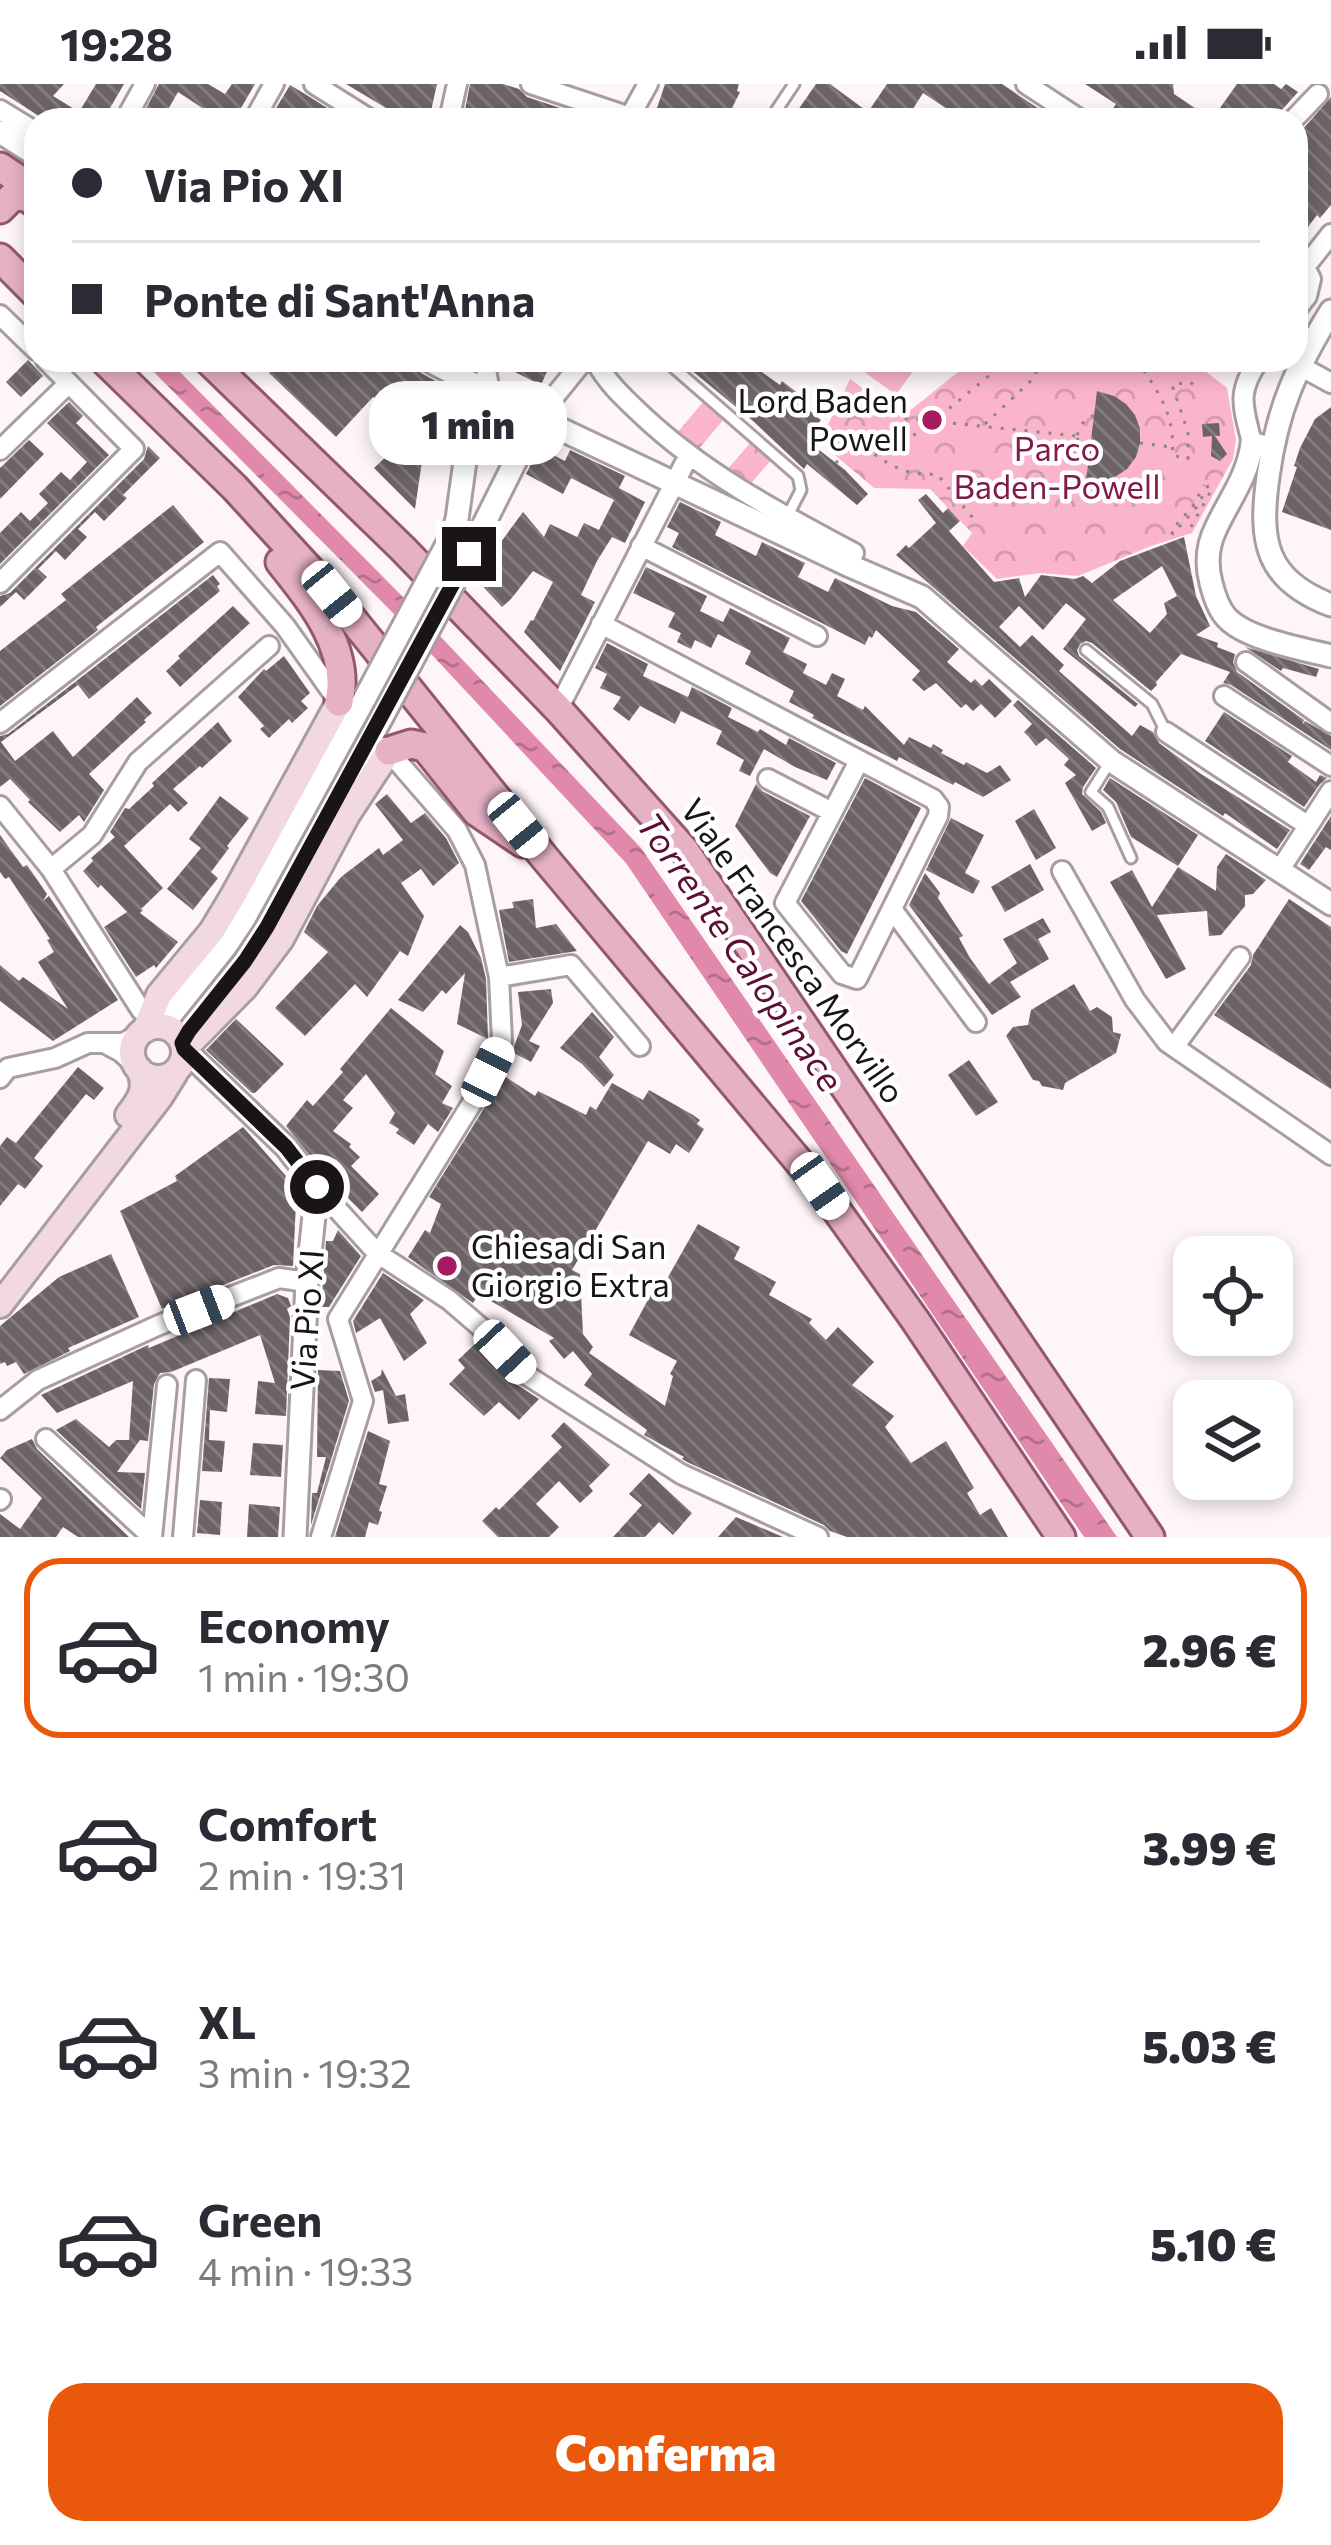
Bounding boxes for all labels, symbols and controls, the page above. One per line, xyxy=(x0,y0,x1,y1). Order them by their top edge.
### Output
text: 19:28 xyxy=(60,15,173,70)
text: Via Pio XI xyxy=(144,156,344,211)
text: Ponte di Sant'Anna xyxy=(144,271,535,326)
place label: Lord Baden Powell xyxy=(737,379,908,458)
callout: 1 min xyxy=(370,380,568,464)
text: 1 min xyxy=(421,399,515,447)
marker: Lord Baden Powell xyxy=(919,407,945,433)
park label: Parco Baden-Powell xyxy=(953,427,1161,506)
route end xyxy=(442,527,496,581)
car xyxy=(295,555,369,633)
car xyxy=(481,786,555,864)
street label: Viale Francesca Morvillo xyxy=(673,790,915,1111)
water label: Torrente Calopinace xyxy=(629,803,855,1099)
car xyxy=(456,1032,520,1112)
car xyxy=(785,1146,855,1226)
route start xyxy=(290,1160,344,1214)
place label: Chiesa di San Giorgio Extra xyxy=(471,1225,670,1304)
map controls xyxy=(1173,1236,1293,1500)
button: locate xyxy=(1173,1236,1293,1356)
street label: Via Pio XI xyxy=(280,1248,331,1392)
marker: Chiesa di San Giorgio Extra xyxy=(434,1253,460,1279)
car xyxy=(159,1280,239,1340)
car xyxy=(467,1313,543,1391)
button: layers xyxy=(1173,1380,1293,1500)
icon: car xyxy=(54,1594,162,1702)
text: Economy xyxy=(198,1597,390,1652)
text: 2.96 € xyxy=(1143,1621,1277,1676)
text: 1 min · 19:30 xyxy=(198,1652,410,1700)
icon: car xyxy=(54,1792,162,1900)
text: Comfort xyxy=(198,1795,377,1850)
text: 3.99 € xyxy=(1143,1819,1277,1874)
text: 2 min · 19:31 xyxy=(198,1850,406,1898)
icon: car xyxy=(54,1990,162,2098)
text: XL xyxy=(198,1993,256,2048)
text: 5.03 € xyxy=(1142,2017,1277,2072)
text: 3 min · 19:32 xyxy=(198,2048,412,2096)
icon: car xyxy=(54,2188,162,2296)
text: Green xyxy=(198,2191,322,2246)
text: 5.10 € xyxy=(1150,2215,1277,2270)
text: 4 min · 19:33 xyxy=(198,2246,413,2294)
button: Conferma xyxy=(48,2383,1283,2521)

